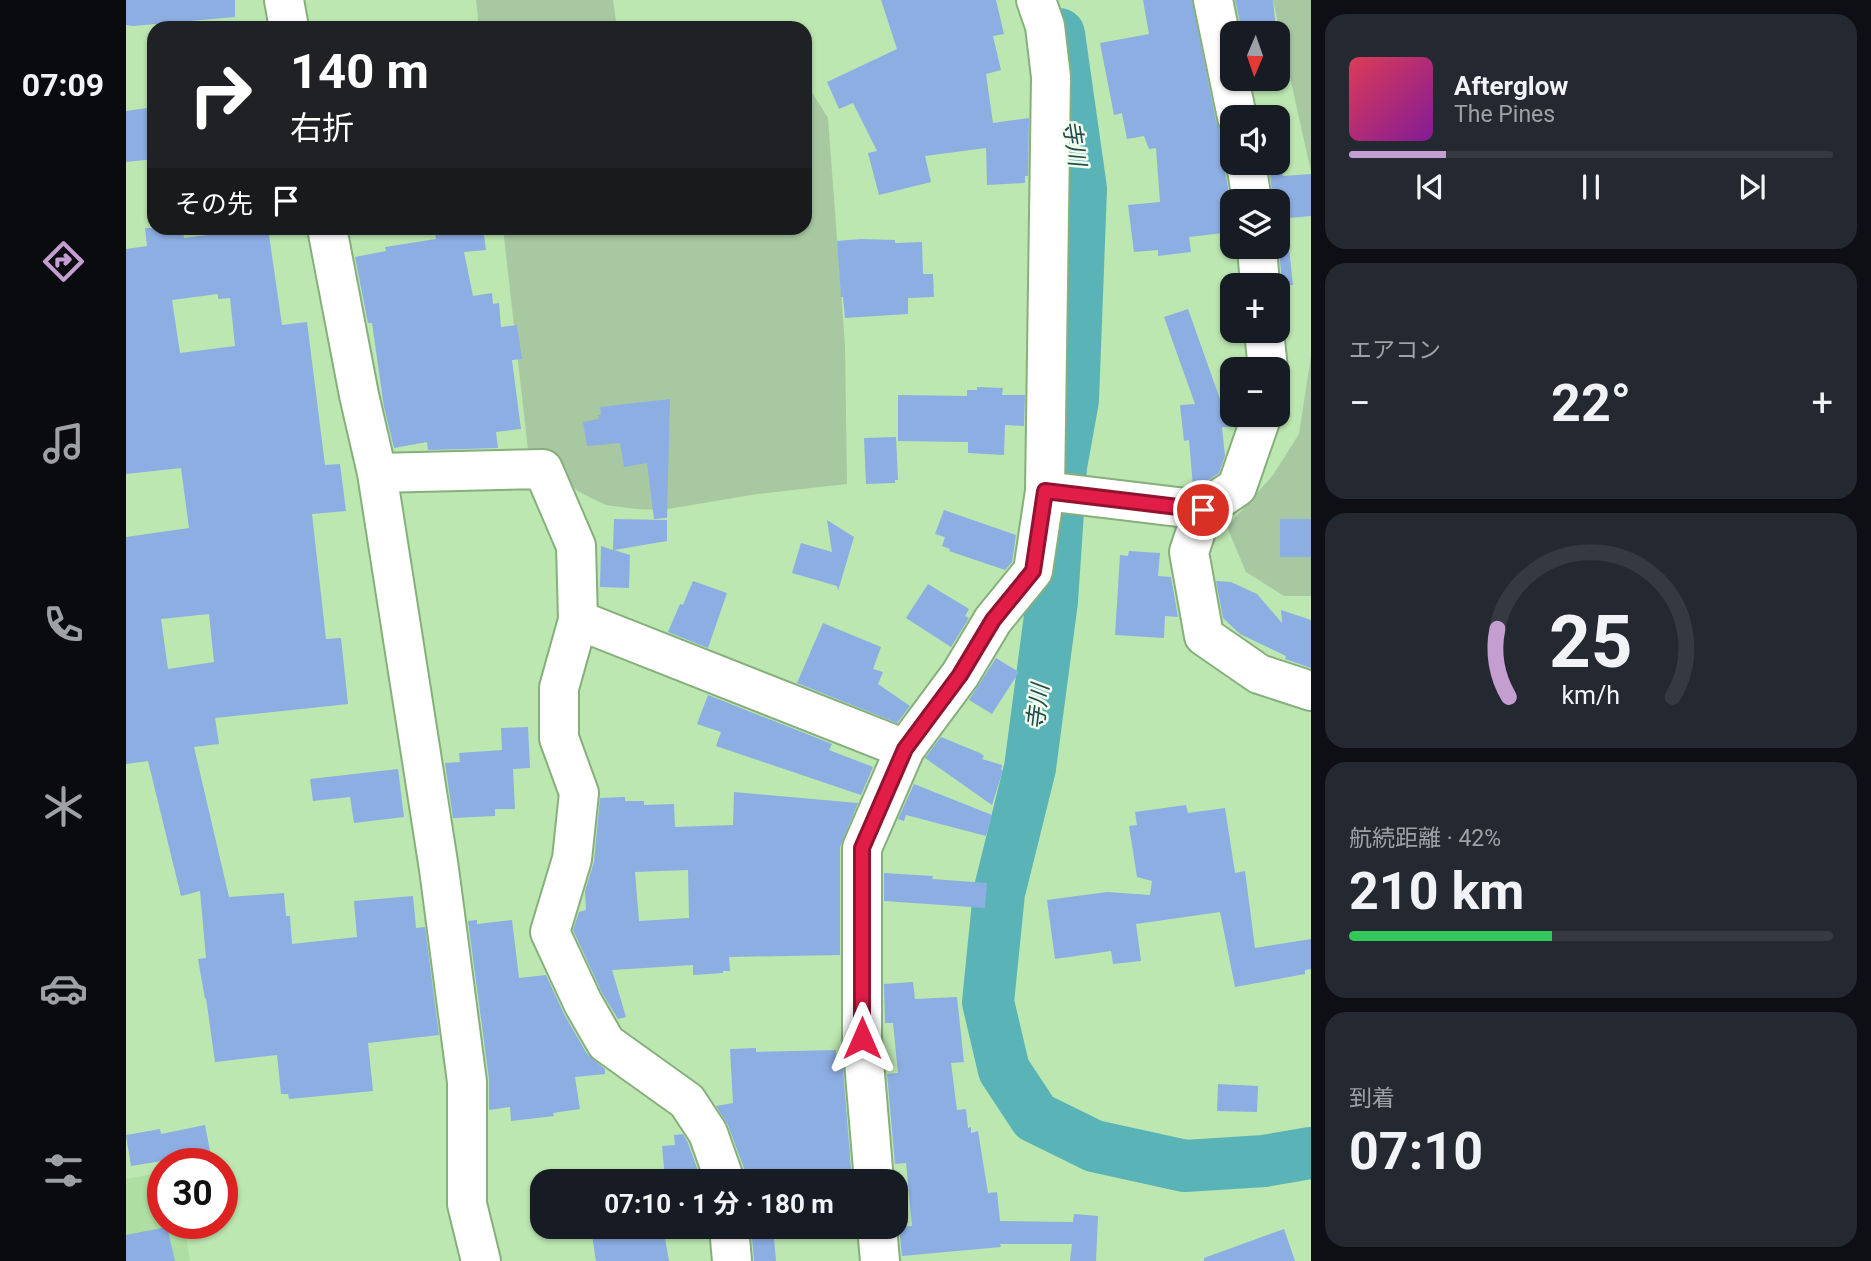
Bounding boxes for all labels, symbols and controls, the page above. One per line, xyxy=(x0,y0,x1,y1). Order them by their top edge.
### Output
north arrow xyxy=(1220,21,1290,91)
map controls xyxy=(1220,21,1290,427)
text: 140 m xyxy=(290,43,429,100)
icon: right xyxy=(175,49,266,140)
text: 07:09 xyxy=(22,66,104,104)
text: Afterglow xyxy=(1454,71,1568,101)
text: The Pines xyxy=(1454,101,1555,128)
button: sound xyxy=(1220,105,1290,175)
text: 右折 xyxy=(290,109,354,147)
water label: 寺川 xyxy=(1057,118,1091,171)
icon: previous xyxy=(1411,168,1449,206)
icon: pause xyxy=(1572,168,1610,206)
icon: next xyxy=(1733,168,1771,206)
icon: arrive xyxy=(267,182,305,220)
text: その先 xyxy=(175,189,253,219)
button: layers xyxy=(1220,189,1290,259)
icon: directions xyxy=(39,237,88,286)
button: + xyxy=(1220,273,1290,343)
text: エアコン xyxy=(1349,337,1441,364)
button: − xyxy=(1220,357,1290,427)
text: 22° xyxy=(1551,373,1631,434)
text: − xyxy=(1349,381,1371,425)
text: + xyxy=(1811,381,1833,425)
icon: music xyxy=(39,419,88,468)
pin xyxy=(1173,480,1233,540)
icon: arrive xyxy=(1184,491,1222,529)
text: 25 xyxy=(1549,599,1633,685)
icon: phone xyxy=(39,600,88,649)
water label: 寺川 xyxy=(1022,680,1055,731)
text: km/h xyxy=(1562,680,1620,709)
icon: climate xyxy=(39,782,88,831)
text: 航続距離 · 42% xyxy=(1349,825,1501,852)
text: 210 km xyxy=(1349,861,1524,922)
icon: car xyxy=(39,964,88,1013)
position arrow xyxy=(825,1001,899,1075)
text: 到着 xyxy=(1349,1085,1395,1112)
text: 07:10 xyxy=(1349,1121,1483,1182)
icon: filters xyxy=(39,1146,88,1195)
speed limit sign: 30 xyxy=(147,1148,238,1239)
text: 07:10 · 1 分 · 180 m xyxy=(604,1189,834,1219)

